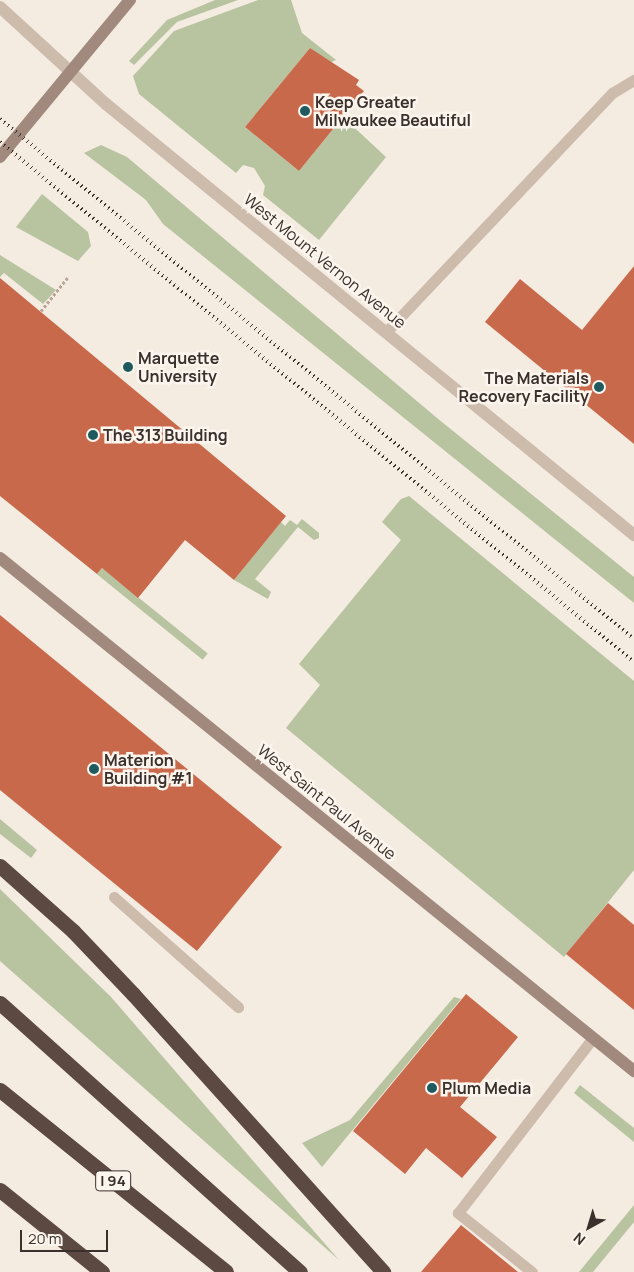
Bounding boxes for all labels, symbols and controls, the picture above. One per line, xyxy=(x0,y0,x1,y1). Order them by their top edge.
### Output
place label: Keep Greater Milwaukee Beautiful xyxy=(315,92,471,130)
marker: Keep Greater Milwaukee Beautiful xyxy=(299,105,311,117)
street label: West Mount Vernon Avenue xyxy=(240,190,410,332)
place label: Marquette University xyxy=(138,348,219,386)
marker: Marquette University xyxy=(122,361,134,373)
place label: The Materials Recovery Facility xyxy=(458,368,589,406)
marker: The Materials Recovery Facility xyxy=(593,381,605,393)
place label: The 313 Building xyxy=(103,425,228,445)
marker: The 313 Building xyxy=(87,429,99,441)
street label: West Saint Paul Avenue xyxy=(254,740,400,864)
place label: Materion Building #1 xyxy=(104,750,192,788)
marker: Materion Building #1 xyxy=(88,763,100,775)
place label: Plum Media xyxy=(442,1078,531,1098)
marker: Plum Media xyxy=(426,1082,438,1094)
road number: I 94 xyxy=(94,1168,132,1194)
north arrow xyxy=(564,1202,614,1252)
scale bar xyxy=(22,1220,110,1252)
text: 20 m xyxy=(28,1228,61,1249)
text: N xyxy=(569,1228,589,1250)

